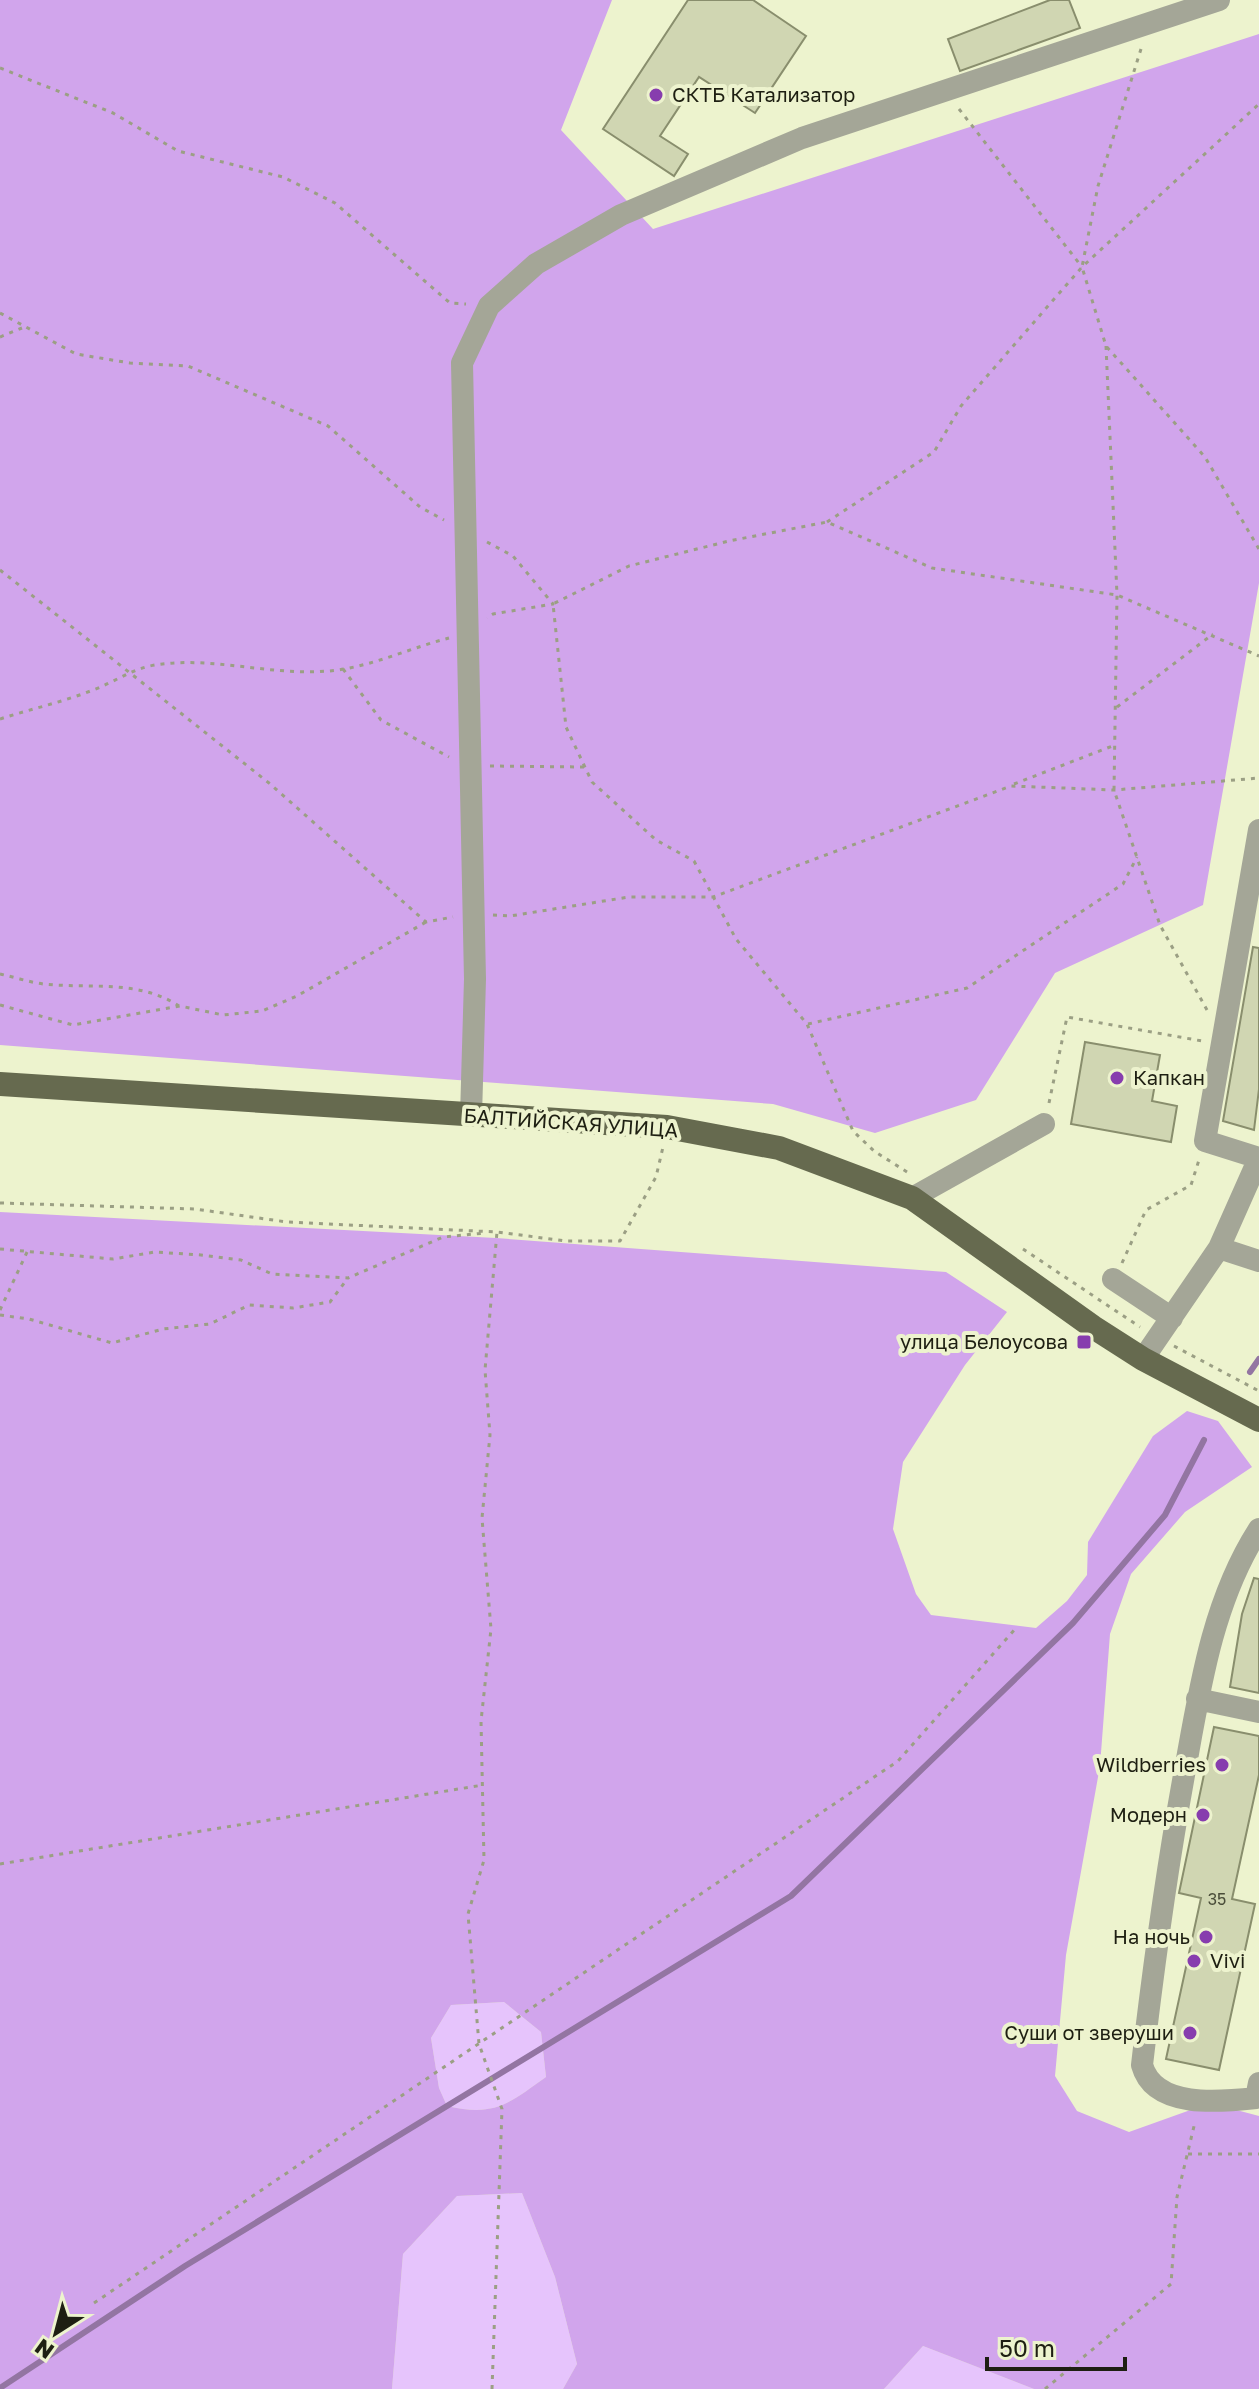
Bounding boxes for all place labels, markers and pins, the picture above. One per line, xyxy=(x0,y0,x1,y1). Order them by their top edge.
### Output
place label: СКТБ Катализатор xyxy=(672,82,855,106)
marker: СКТБ Катализатор xyxy=(647,86,665,104)
place label: Капкан xyxy=(1133,1065,1205,1089)
marker: Капкан xyxy=(1108,1069,1126,1087)
place label: улица Белоусова xyxy=(900,1329,1068,1353)
marker: улица Белоусова xyxy=(1075,1333,1093,1351)
place label: Wildberries xyxy=(1096,1752,1206,1776)
marker: Wildberries xyxy=(1213,1756,1231,1774)
place label: Модерн xyxy=(1110,1802,1187,1826)
marker: Модерн xyxy=(1194,1806,1212,1824)
place label: На ночь xyxy=(1113,1924,1190,1948)
marker: На ночь xyxy=(1197,1928,1215,1946)
place label: Vivi xyxy=(1210,1948,1245,1972)
marker: Vivi xyxy=(1185,1952,1203,1970)
place label: Суши от зверуши xyxy=(1004,2020,1174,2044)
marker: Суши от зверуши xyxy=(1181,2024,1199,2042)

